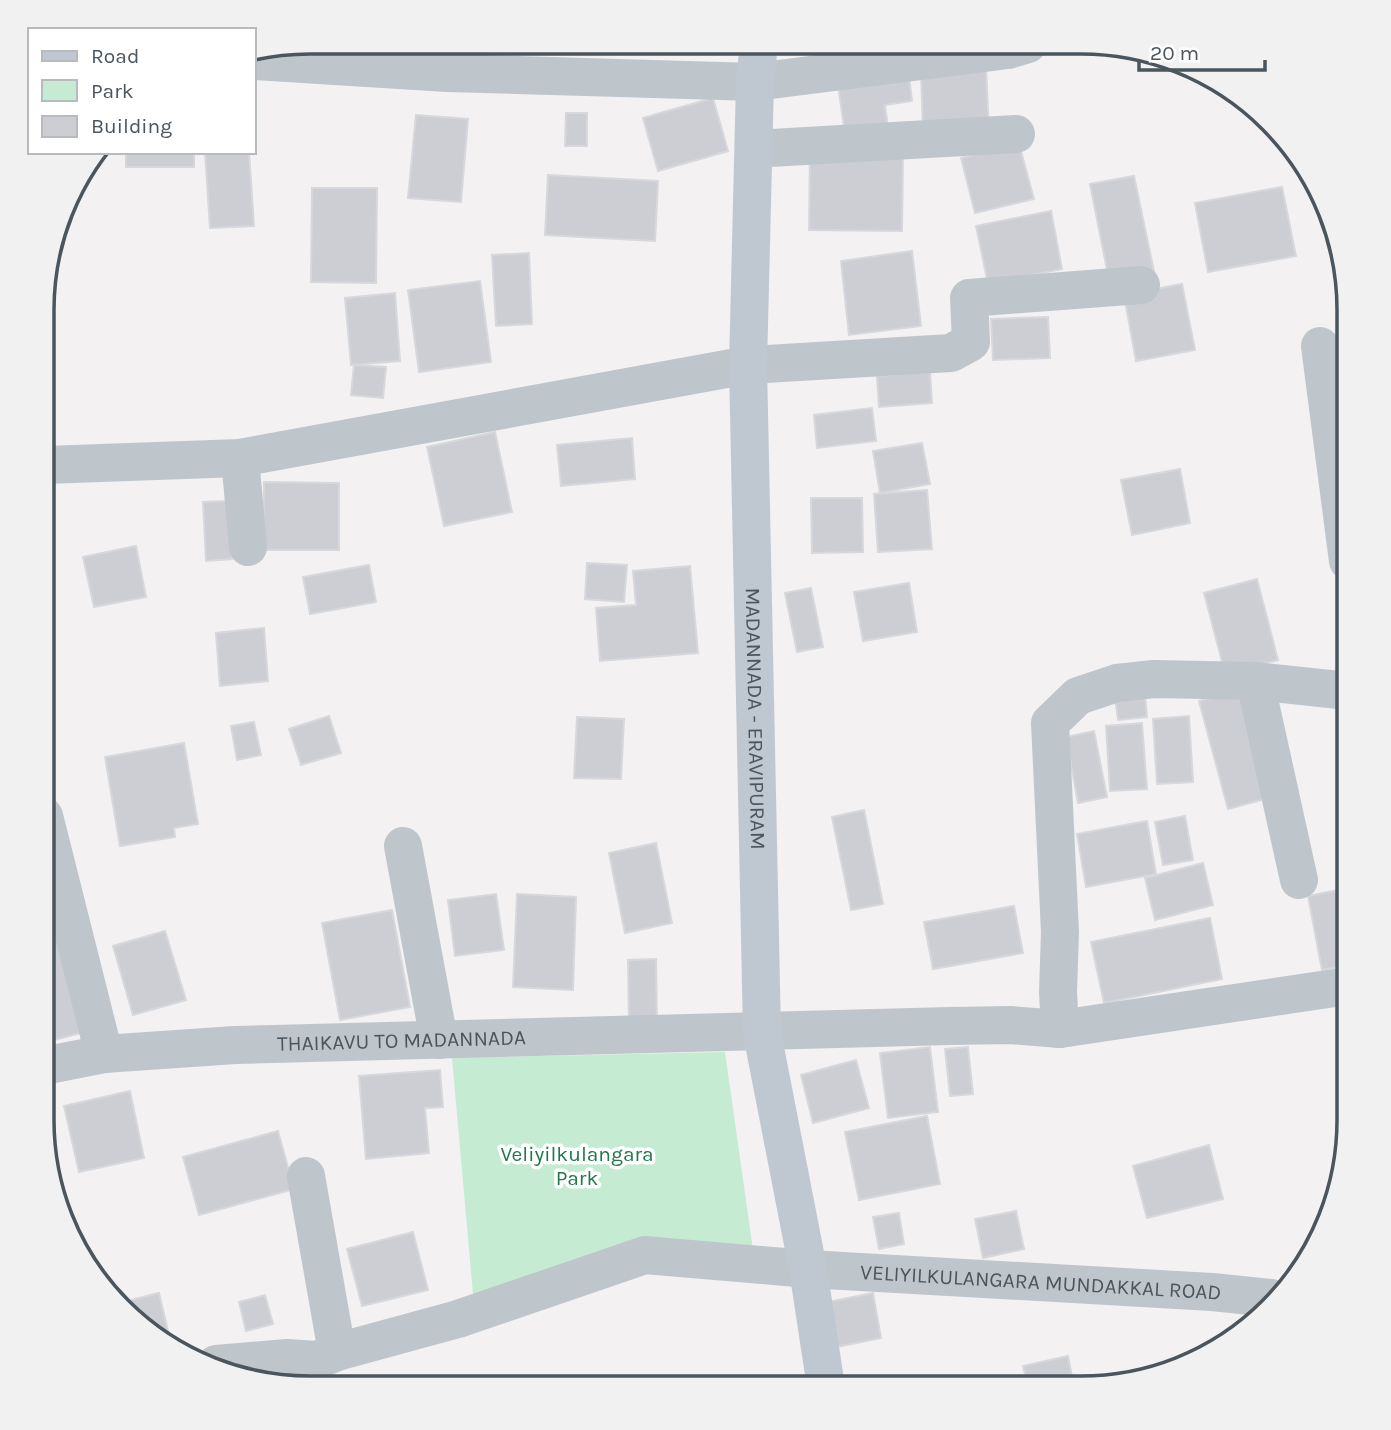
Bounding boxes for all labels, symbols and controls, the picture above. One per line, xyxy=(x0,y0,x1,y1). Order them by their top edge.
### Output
legend xyxy=(28,28,256,154)
scale bar xyxy=(1139,28,1265,72)
text: 20 m xyxy=(1150,41,1199,65)
text: Road xyxy=(91,44,139,68)
text: Park xyxy=(91,79,134,103)
text: Building xyxy=(91,114,172,138)
street label: MADANNADA - ERAVIPURAM xyxy=(741,587,770,850)
street label: THAIKAVU TO MADANNADA xyxy=(277,1025,526,1056)
park label: Veliyilkulangara Park xyxy=(500,1142,654,1190)
street label: VELIYILKULANGARA MUNDAKKAL ROAD xyxy=(860,1260,1222,1305)

